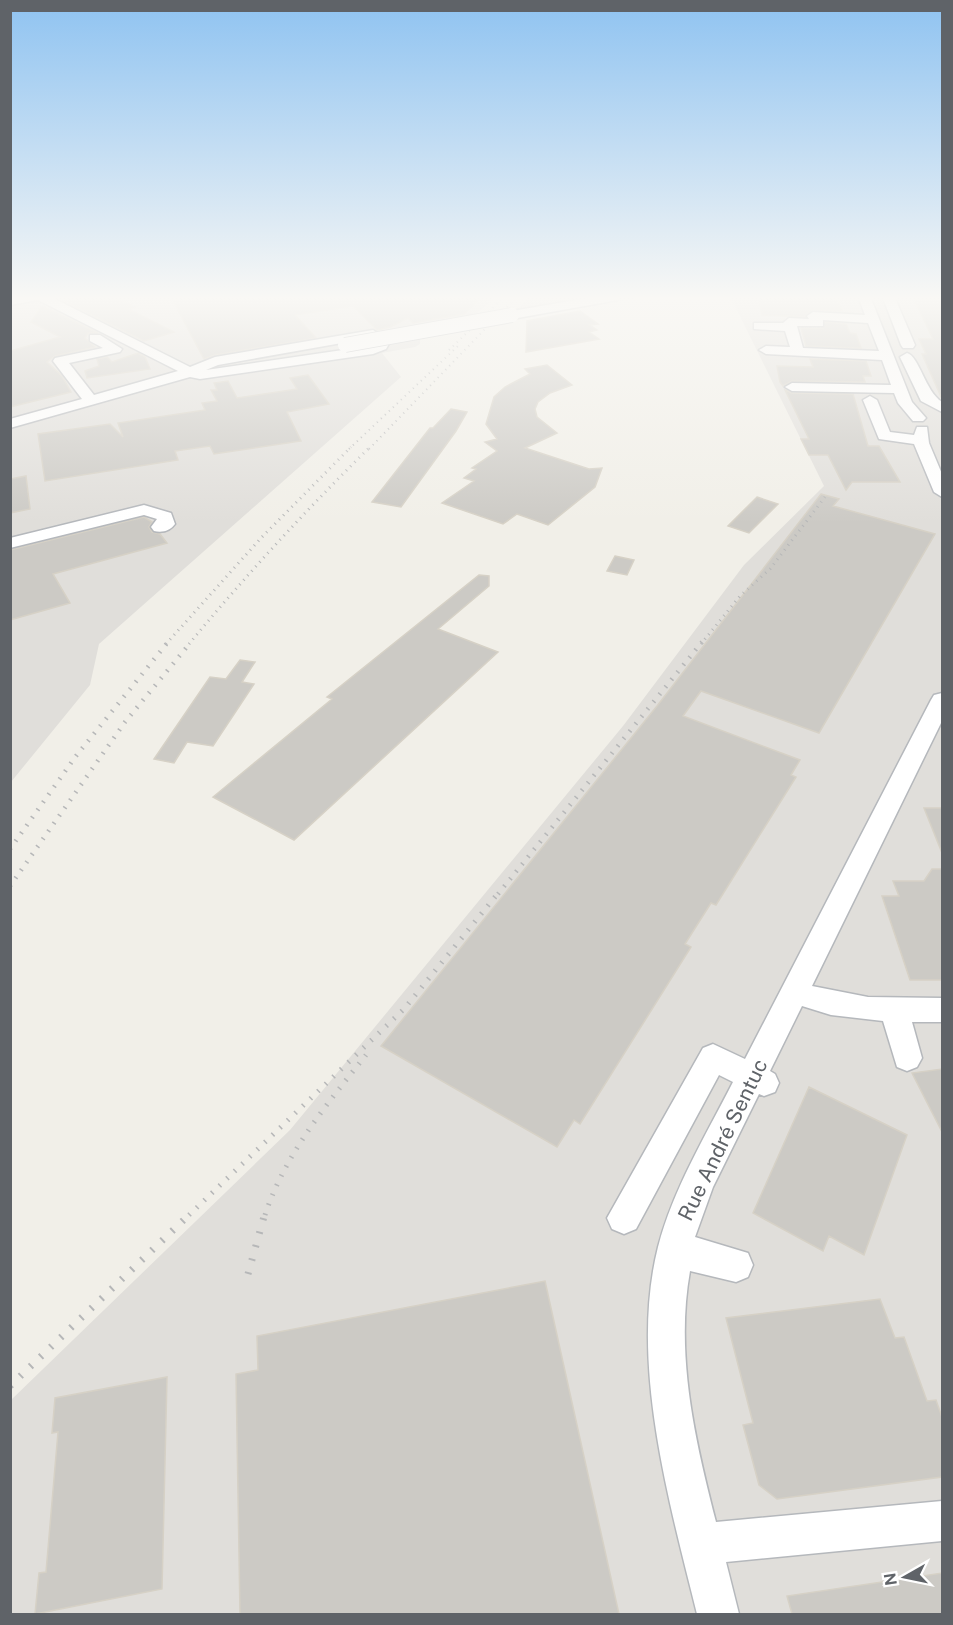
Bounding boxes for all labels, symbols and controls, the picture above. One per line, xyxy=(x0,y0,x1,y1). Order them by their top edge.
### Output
street label: Rue André Sentuc xyxy=(673,1055,773,1225)
north arrow xyxy=(875,1547,935,1607)
text: N xyxy=(880,1572,901,1587)

